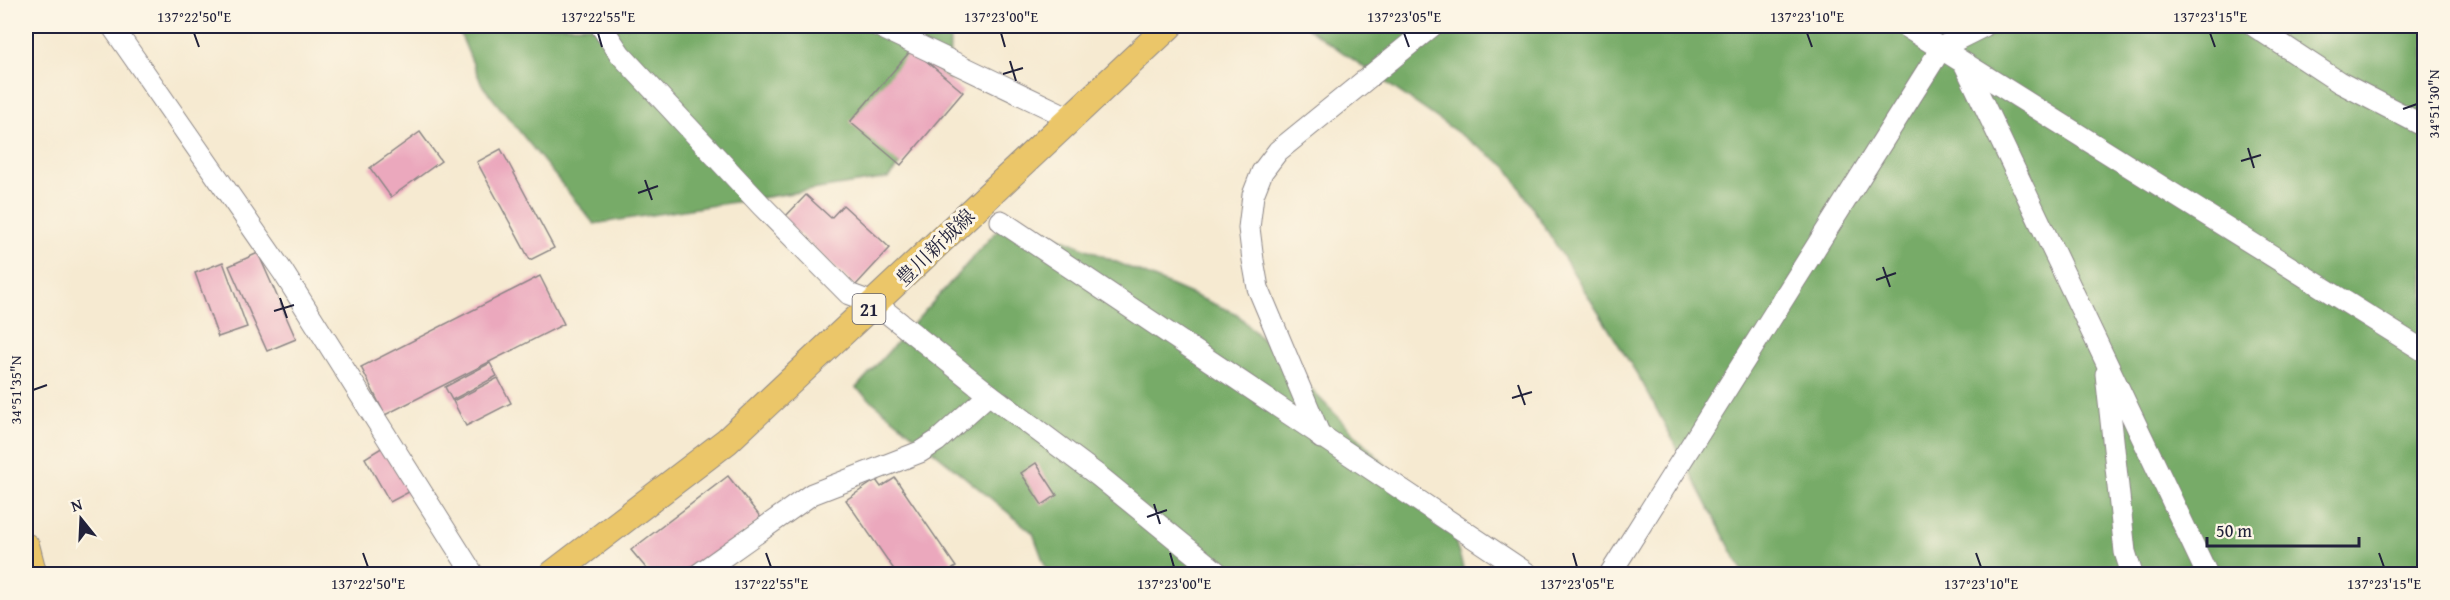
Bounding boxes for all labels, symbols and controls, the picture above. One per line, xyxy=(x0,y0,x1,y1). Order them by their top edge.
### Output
text: 137°22'50"E xyxy=(157,6,231,27)
text: 137°22'55"E xyxy=(561,6,635,27)
text: 137°23'00"E xyxy=(964,6,1038,27)
text: 137°23'05"E xyxy=(1367,6,1441,27)
text: 137°23'10"E xyxy=(1770,6,1844,27)
text: 137°23'15"E xyxy=(2173,6,2247,27)
text: 34°51'30"N xyxy=(2423,69,2444,138)
street label: 豊川新城線 xyxy=(889,202,981,292)
road number: 21 xyxy=(852,294,886,324)
text: 34°51'35"N xyxy=(5,355,26,424)
north arrow xyxy=(51,489,111,549)
text: N xyxy=(68,492,85,518)
scale bar xyxy=(2207,510,2358,548)
text: 50 m xyxy=(2216,517,2252,544)
text: 137°22'50"E xyxy=(331,573,405,594)
text: 137°22'55"E xyxy=(734,573,808,594)
text: 137°23'00"E xyxy=(1137,573,1211,594)
text: 137°23'05"E xyxy=(1540,573,1614,594)
text: 137°23'10"E xyxy=(1944,573,2018,594)
text: 137°23'15"E xyxy=(2347,573,2421,594)

